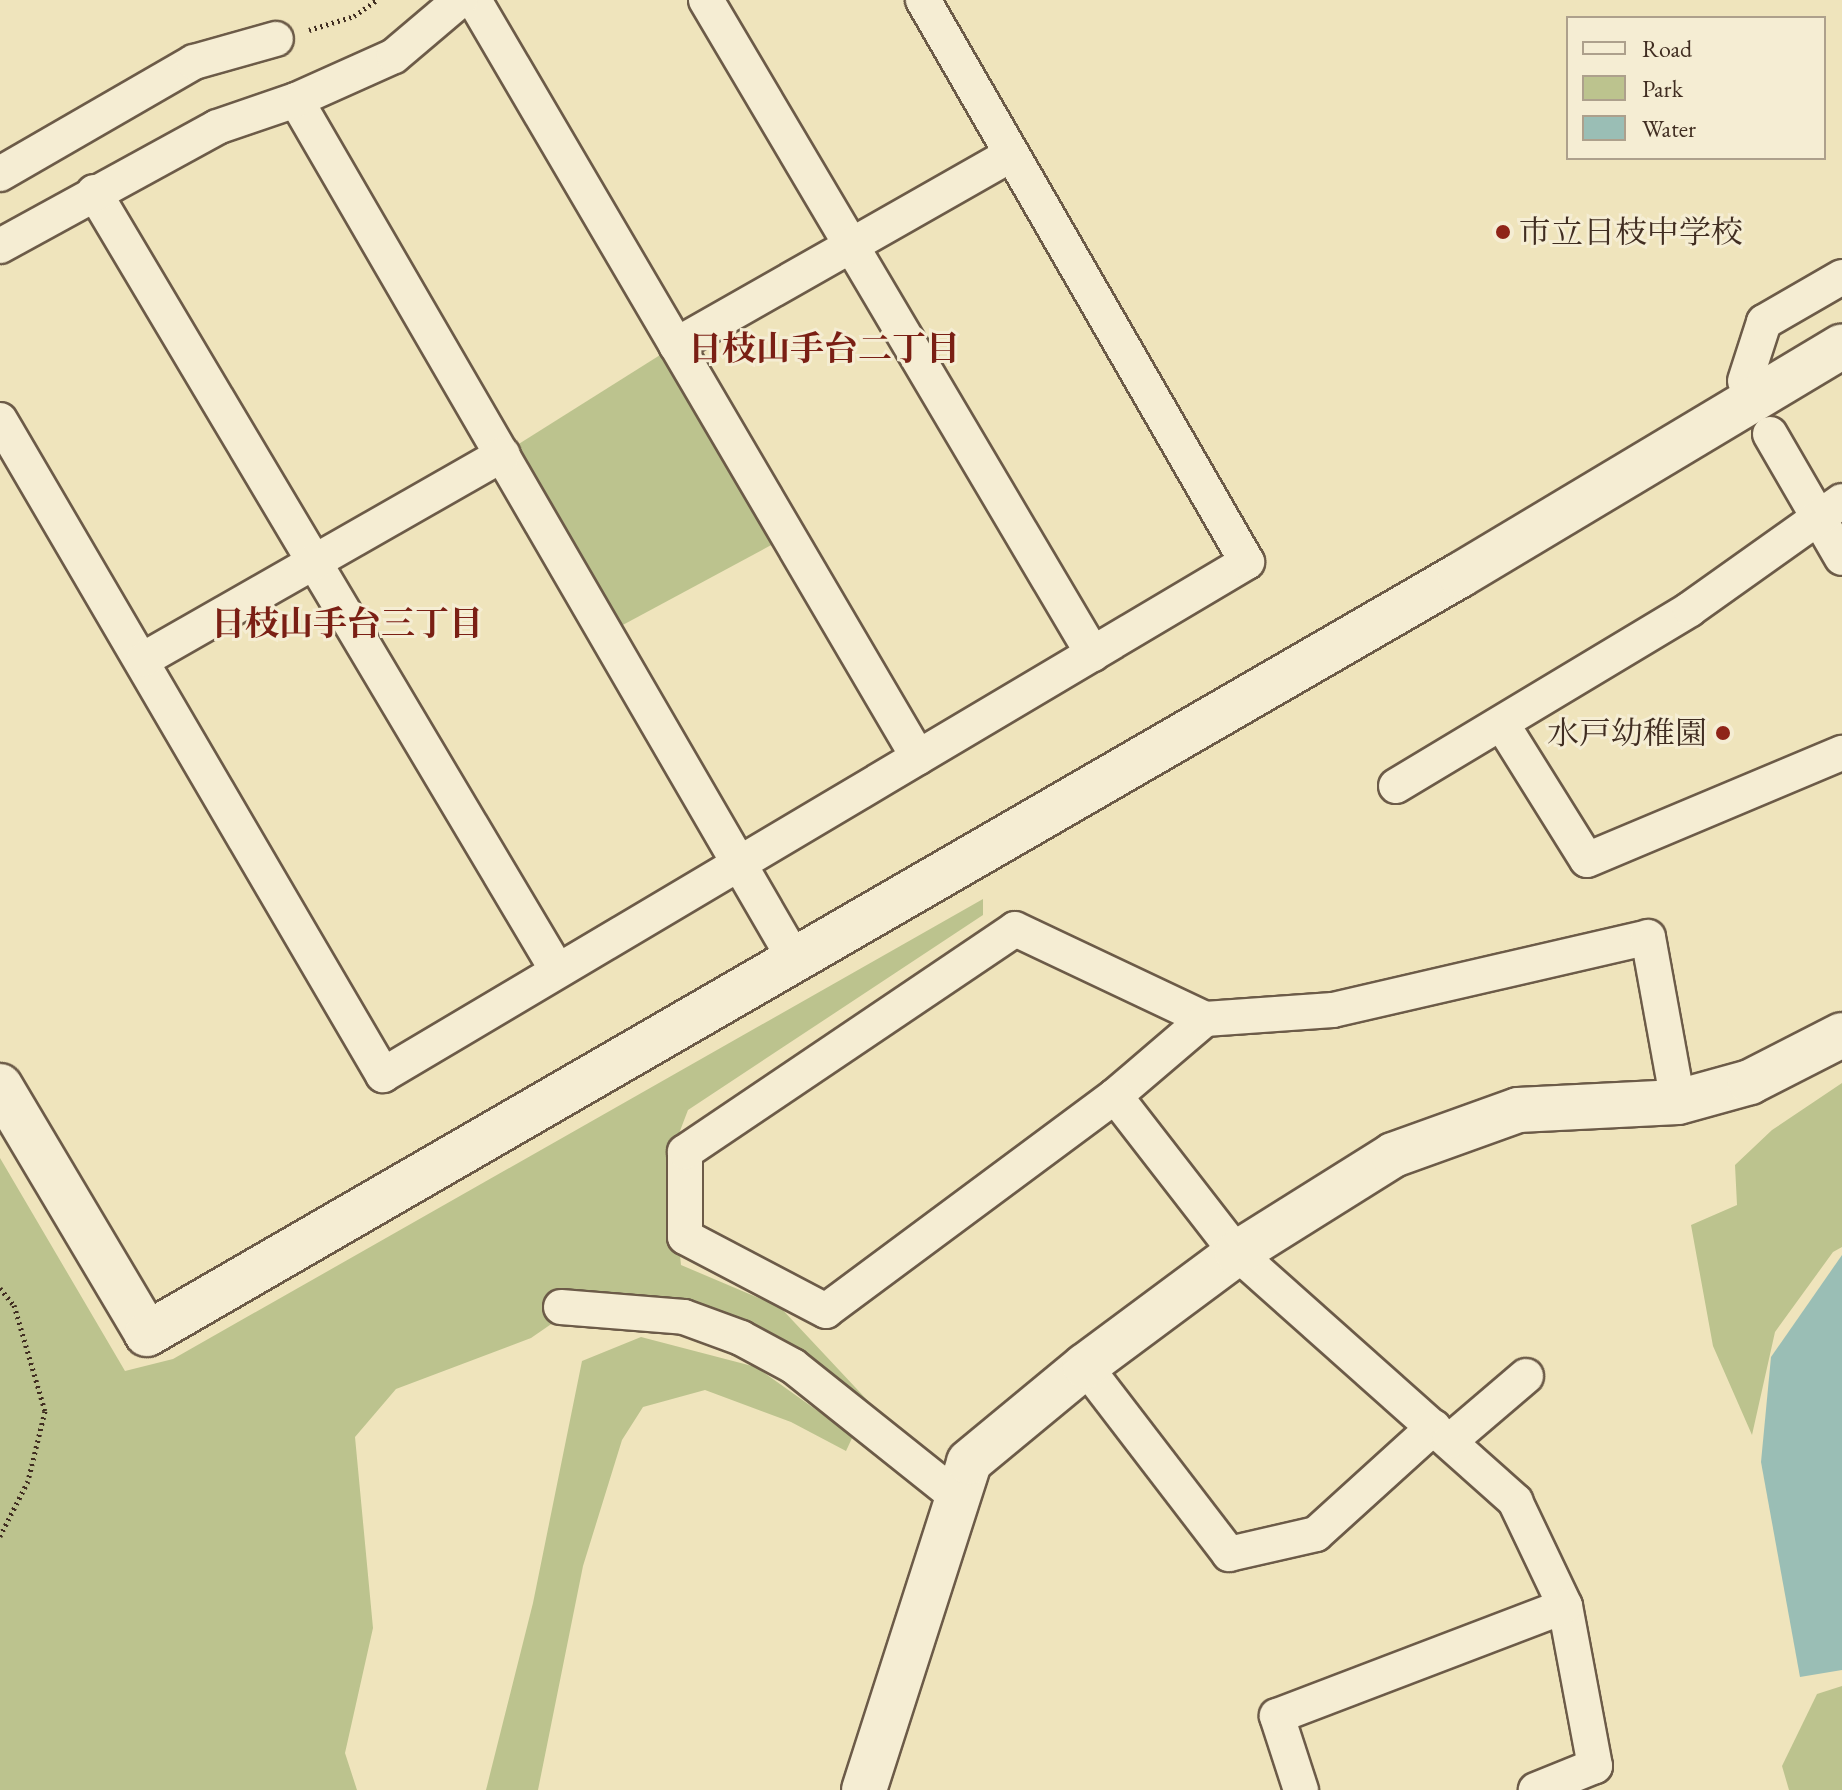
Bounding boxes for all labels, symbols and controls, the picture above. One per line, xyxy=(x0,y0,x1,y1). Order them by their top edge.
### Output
legend xyxy=(1566,16,1826,160)
text: Road xyxy=(1642,33,1692,64)
text: Park xyxy=(1642,73,1683,104)
text: Water xyxy=(1642,113,1696,144)
place label: 市立日枝中学校 xyxy=(1519,213,1743,251)
marker: 市立日枝中学校 xyxy=(1494,223,1512,241)
district label: 日枝山手台二丁目 xyxy=(688,329,960,369)
district label: 日枝山手台三丁目 xyxy=(211,604,483,644)
place label: 水戸幼稚園 xyxy=(1547,714,1707,752)
marker: 水戸幼稚園 xyxy=(1714,724,1732,742)

